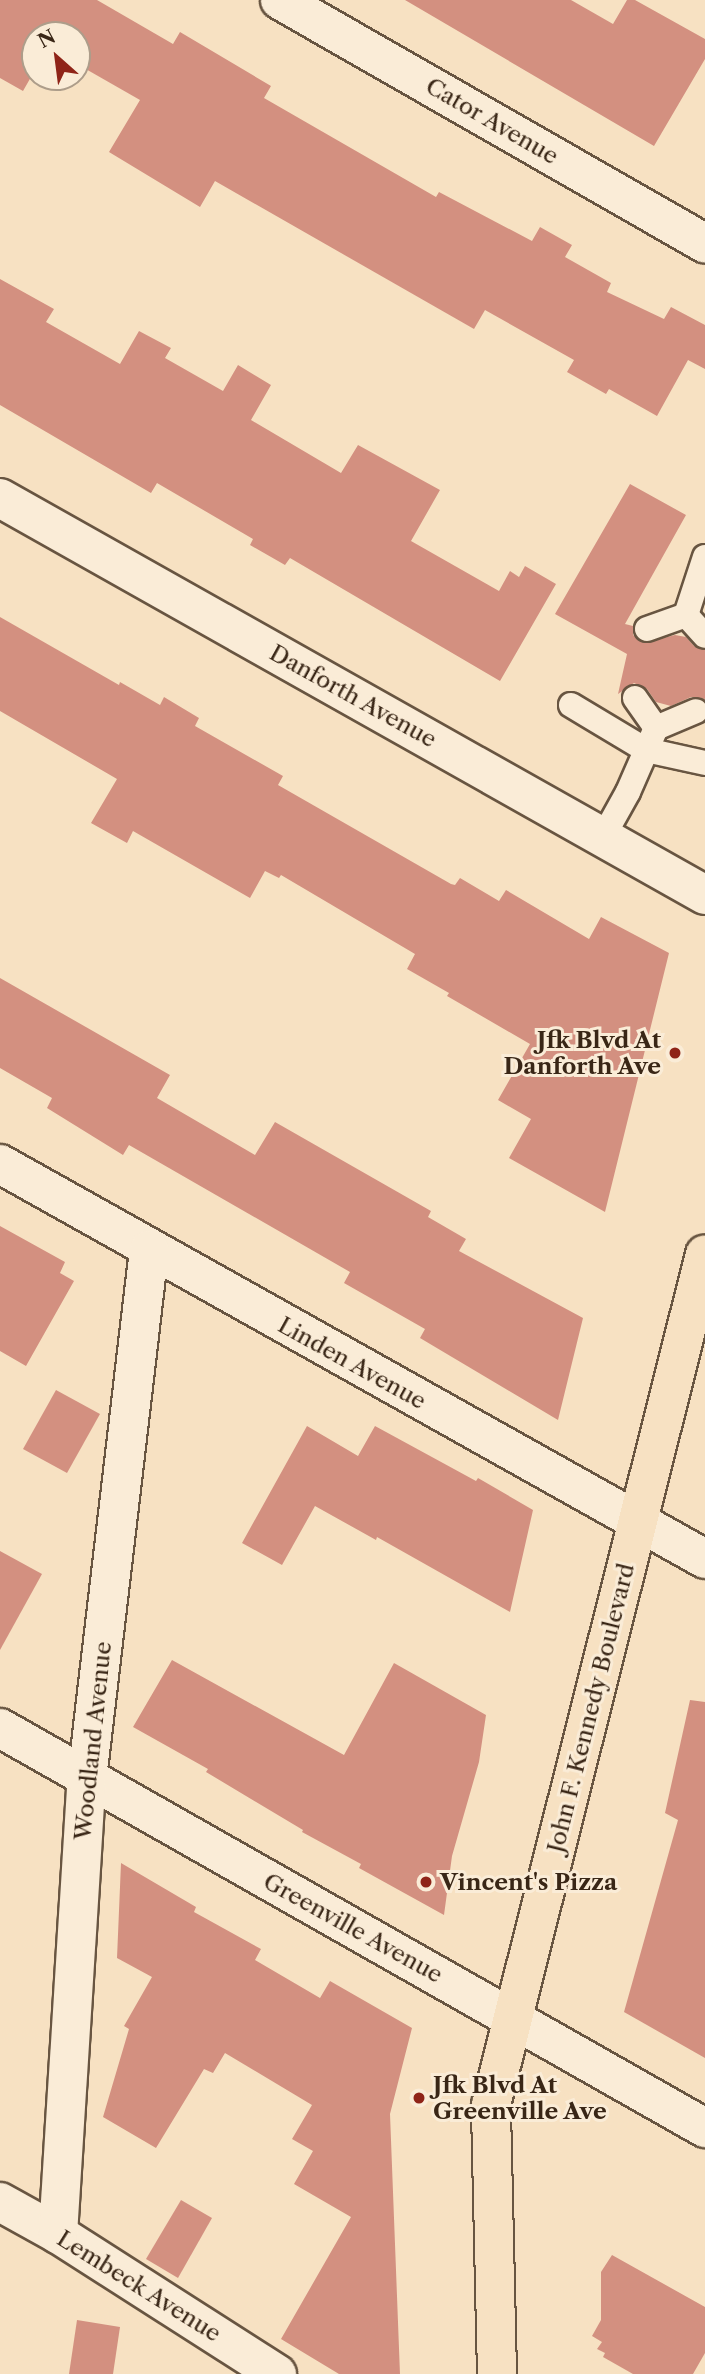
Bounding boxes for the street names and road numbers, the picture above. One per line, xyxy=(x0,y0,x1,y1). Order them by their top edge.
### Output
street label: Cator Avenue xyxy=(420,72,564,170)
street label: Danforth Avenue xyxy=(264,639,442,753)
street label: Linden Avenue xyxy=(273,1311,431,1415)
street label: John F. Kennedy Boulevard xyxy=(542,1560,640,1856)
street label: Woodland Avenue xyxy=(69,1640,117,1842)
street label: Greenville Avenue xyxy=(258,1867,448,1989)
street label: Lembeck Avenue xyxy=(51,2224,227,2348)

